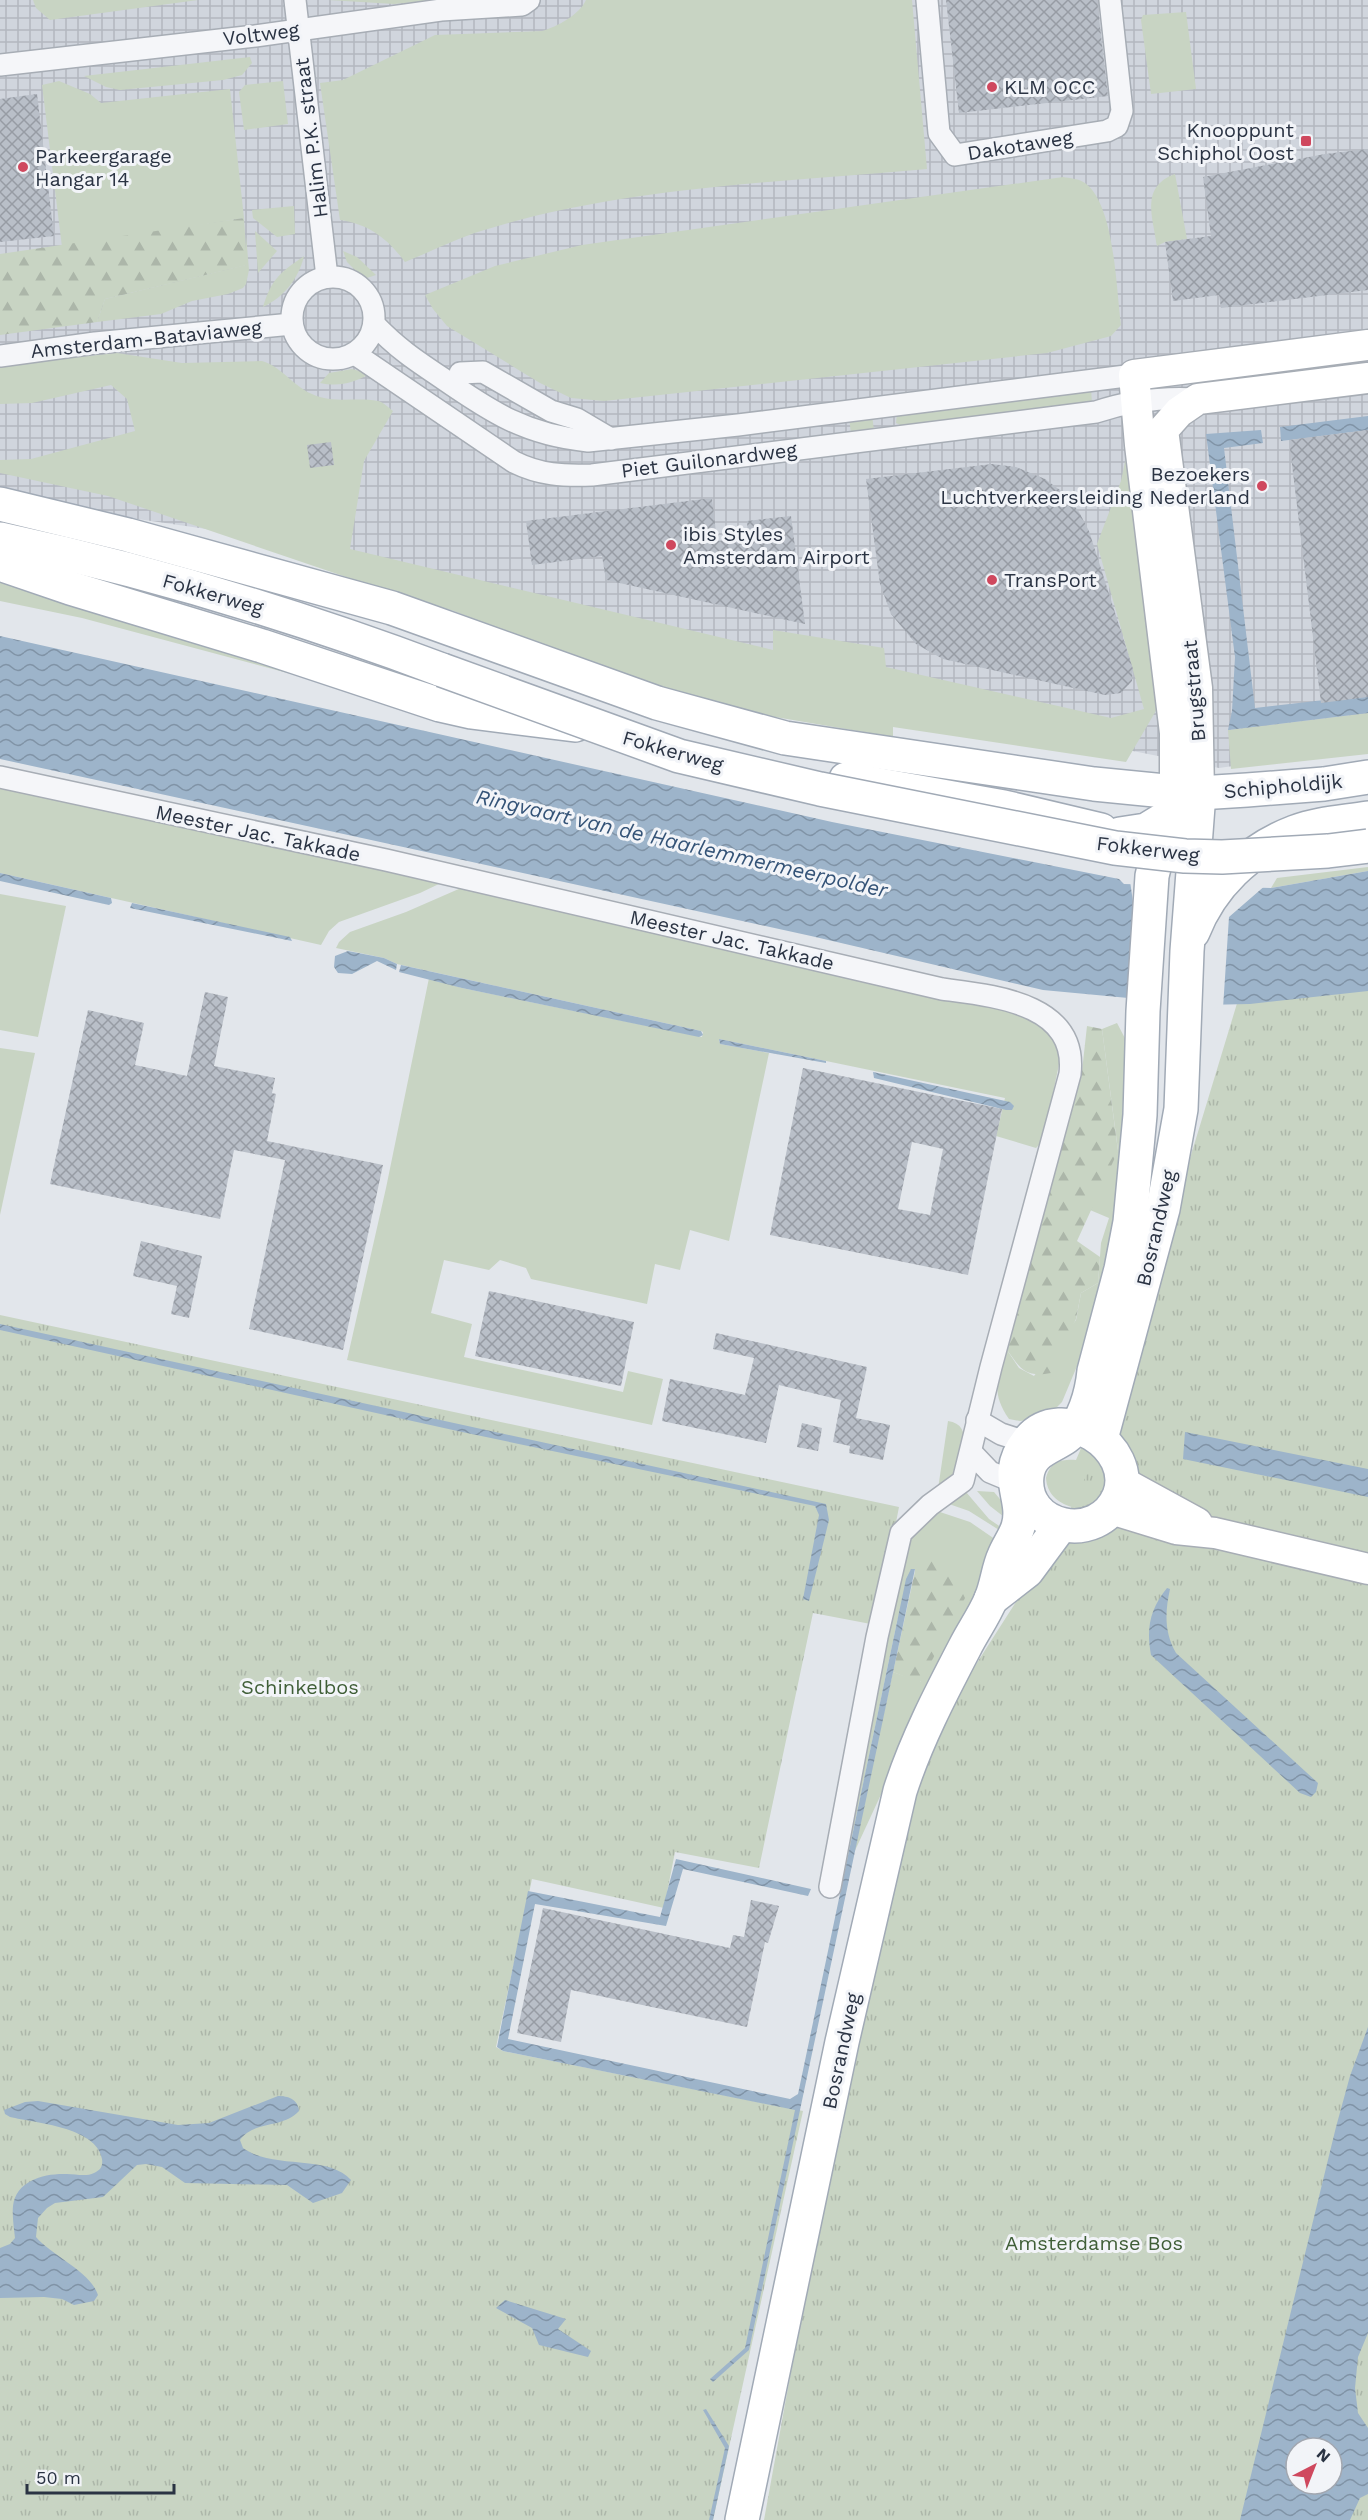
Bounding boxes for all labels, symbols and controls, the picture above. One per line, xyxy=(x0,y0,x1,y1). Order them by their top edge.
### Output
street label: Voltweg xyxy=(221,17,301,51)
street label: Halim P.K. straat xyxy=(289,56,333,219)
place label: KLM OCC xyxy=(1004,75,1095,99)
marker: KLM OCC xyxy=(985,80,999,94)
place label: Knooppunt Schiphol Oost xyxy=(1157,118,1295,165)
street label: Dakotaweg xyxy=(965,125,1075,165)
marker: Knooppunt Schiphol Oost xyxy=(1299,134,1313,148)
place label: Parkeergarage Hangar 14 xyxy=(35,144,172,191)
marker: Parkeergarage Hangar 14 xyxy=(16,160,30,174)
street label: Amsterdam-Bataviaweg xyxy=(29,315,263,363)
street label: Piet Guilonardweg xyxy=(620,437,799,483)
place label: Bezoekers Luchtverkeersleiding Nederland xyxy=(940,462,1250,509)
marker: Bezoekers Luchtverkeersleiding Nederland xyxy=(1255,479,1269,493)
place label: ibis Styles Amsterdam Airport xyxy=(683,522,870,569)
marker: ibis Styles Amsterdam Airport xyxy=(664,538,678,552)
street label: Fokkerweg xyxy=(160,568,266,620)
place label: TransPort xyxy=(1004,568,1097,592)
marker: TransPort xyxy=(985,573,999,587)
street label: Brugstraat xyxy=(1178,639,1210,743)
street label: Fokkerweg xyxy=(620,725,726,777)
street label: Schipholdijk xyxy=(1223,769,1343,803)
water label: Ringvaart van de Haarlemmermeerpolder xyxy=(474,783,891,903)
street label: Meester Jac. Takkade xyxy=(153,800,363,866)
street label: Fokkerweg xyxy=(1095,831,1201,867)
street label: Meester Jac. Takkade xyxy=(628,905,836,975)
street label: Bosrandweg xyxy=(1131,1167,1181,1288)
park label: Schinkelbos xyxy=(241,1675,359,1699)
street label: Bosrandweg xyxy=(817,1990,865,2111)
park label: Amsterdamse Bos xyxy=(1005,2231,1183,2255)
north arrow xyxy=(1284,2436,1344,2496)
text: N xyxy=(1313,2444,1334,2466)
scale bar xyxy=(27,2457,174,2495)
text: 50 m xyxy=(36,2467,81,2488)

